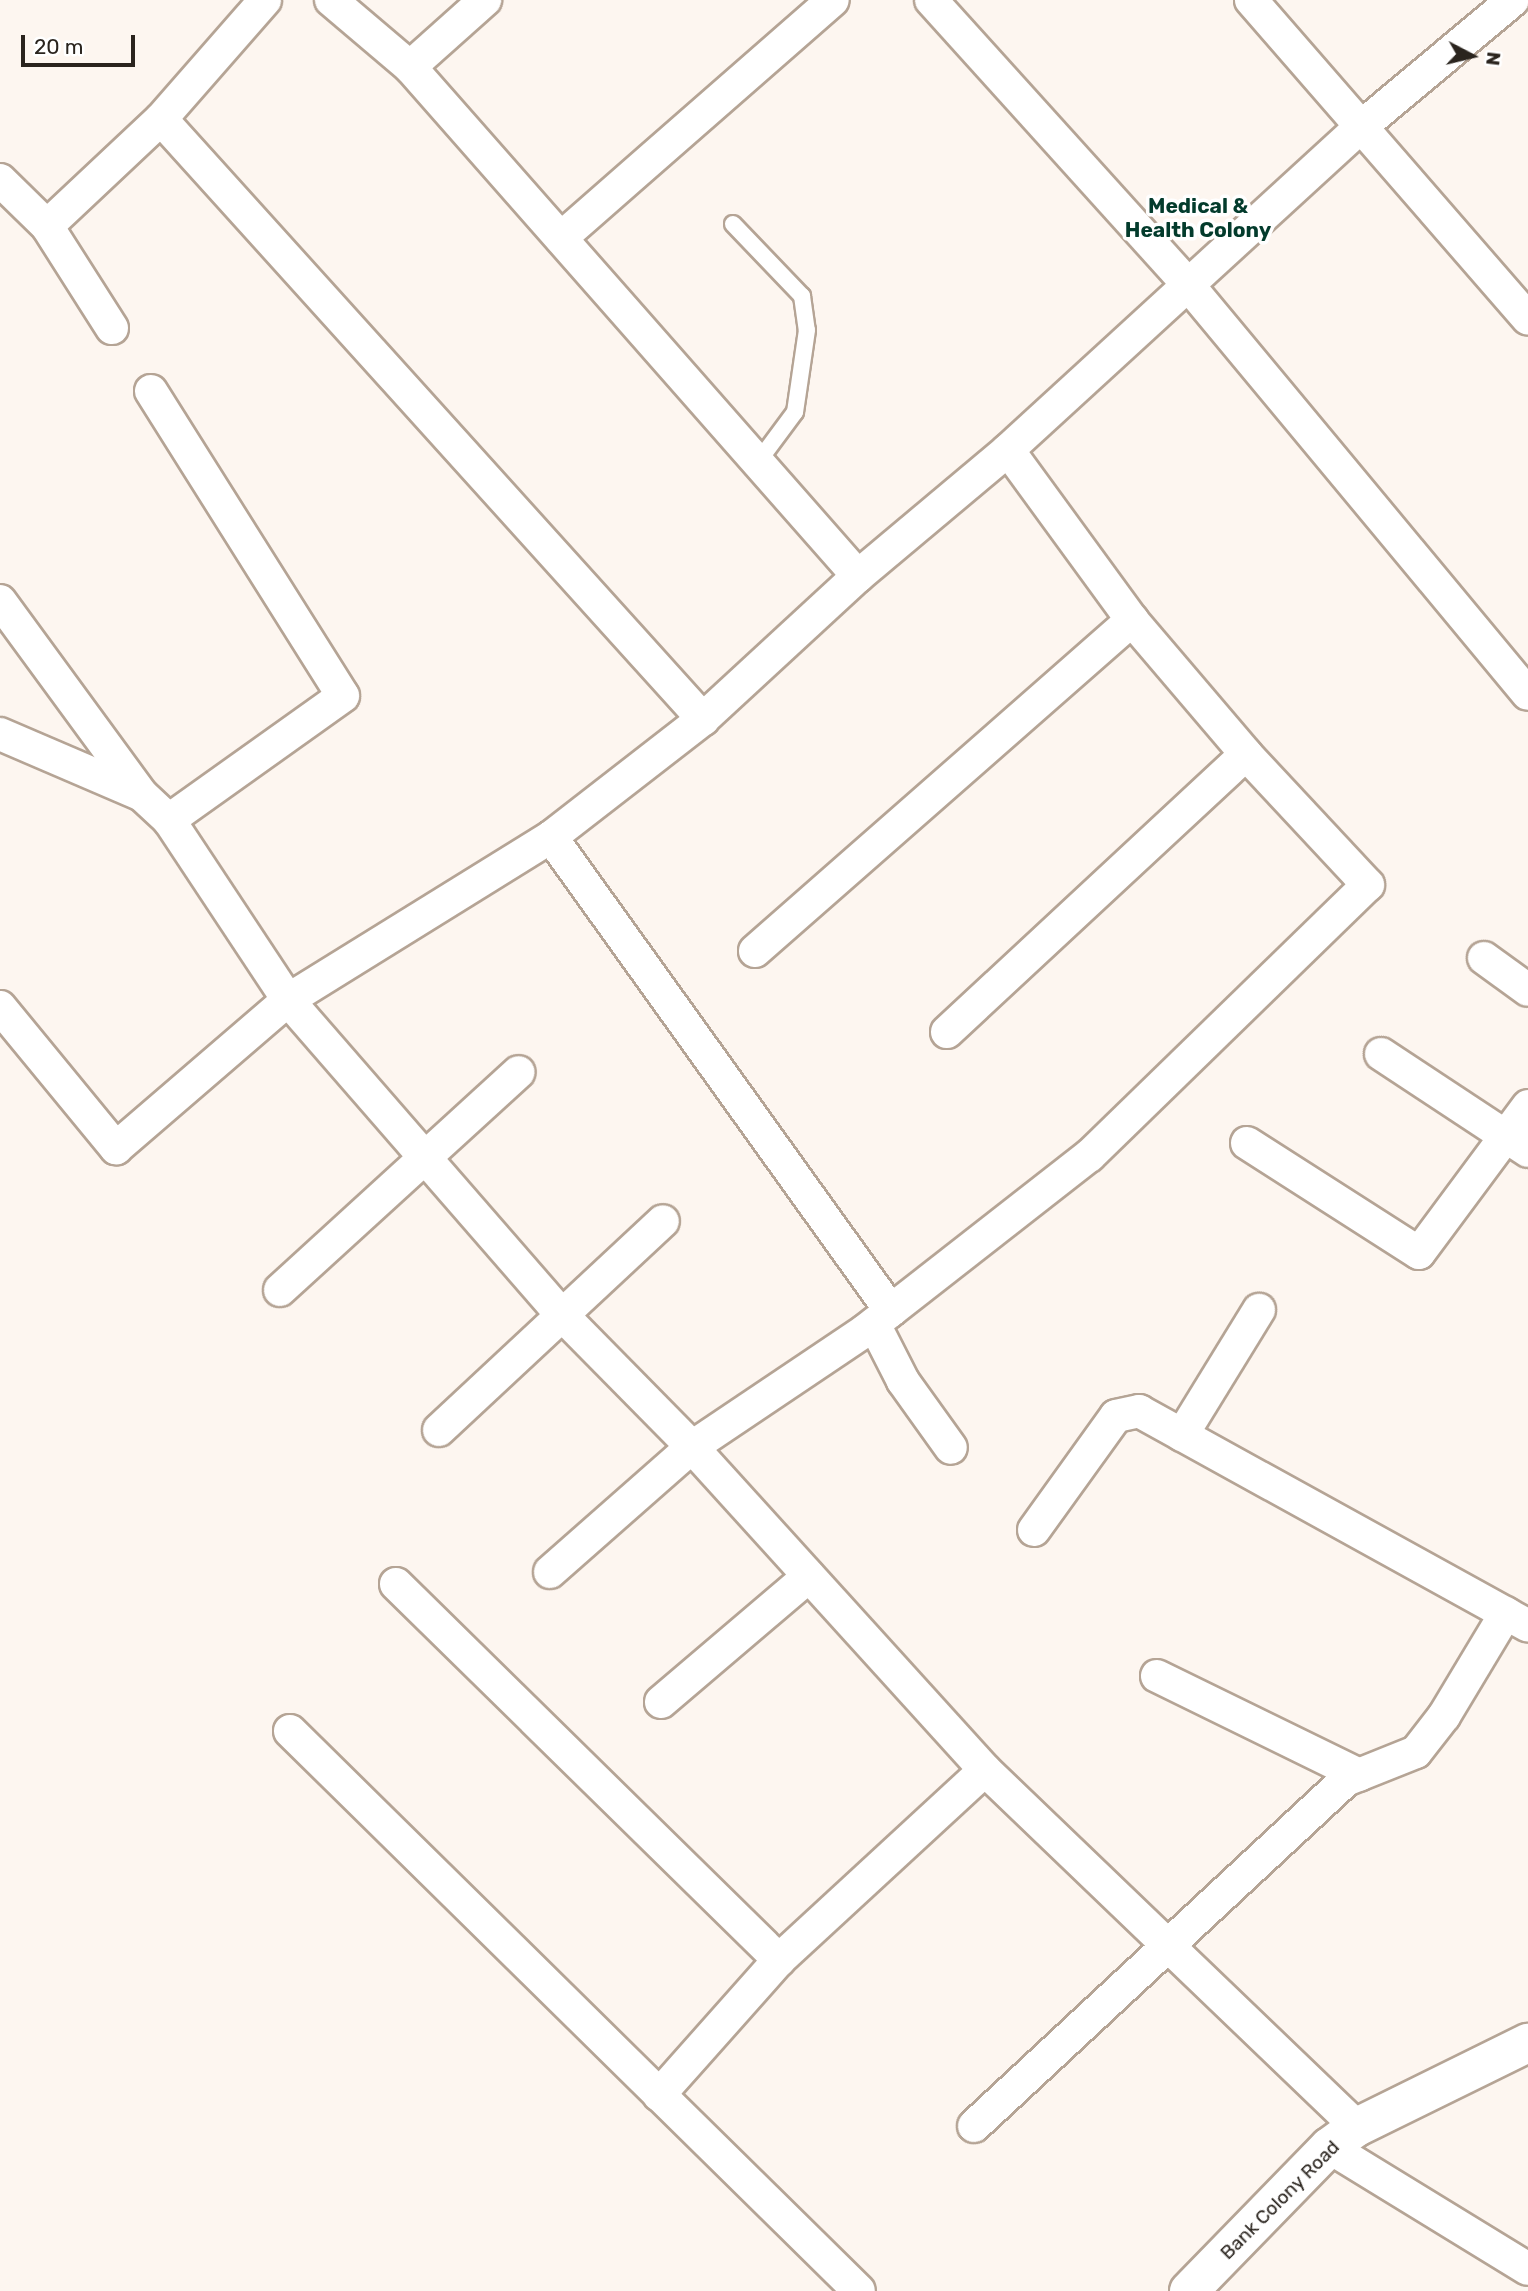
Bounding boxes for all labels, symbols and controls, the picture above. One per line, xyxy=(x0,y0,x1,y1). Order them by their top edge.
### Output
scale bar xyxy=(24,21,138,65)
north arrow xyxy=(1437,21,1507,91)
text: 20 m xyxy=(34,34,83,59)
text: N xyxy=(1481,50,1506,67)
district label: Medical & Health Colony xyxy=(1125,193,1271,243)
street label: Bank Colony Road xyxy=(1216,2136,1344,2264)

